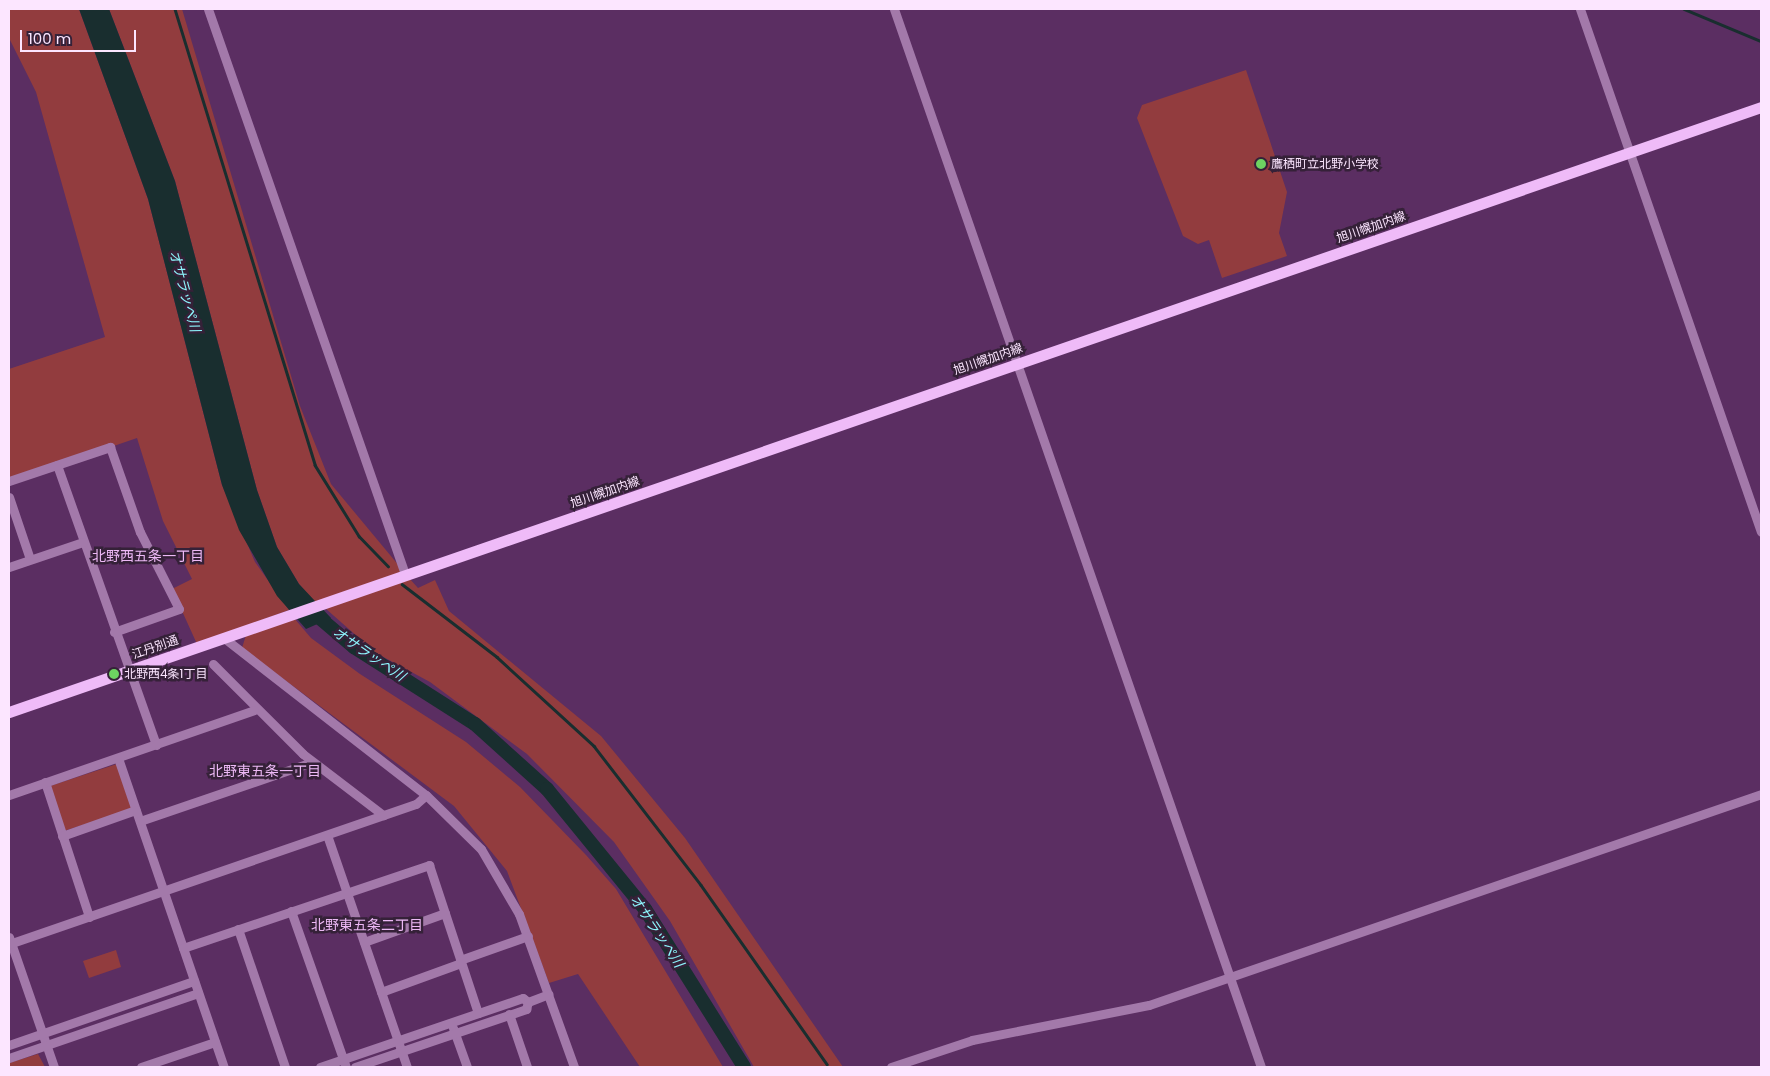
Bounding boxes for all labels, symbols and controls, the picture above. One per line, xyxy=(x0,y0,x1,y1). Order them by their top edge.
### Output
scale bar xyxy=(22,20,139,52)
text: 100 m xyxy=(28,28,71,49)
place label: 鷹栖町立北野小学校 xyxy=(1271,157,1379,171)
marker: 鷹栖町立北野小学校 xyxy=(1255,158,1267,170)
street label: 旭川幌加内線 xyxy=(1335,208,1407,246)
water label: オサラッペ川 xyxy=(166,248,204,334)
street label: 旭川幌加内線 xyxy=(952,340,1024,378)
street label: 旭川幌加内線 xyxy=(569,473,641,511)
district label: 北野西五条一丁目 xyxy=(92,548,204,564)
water label: オサラッペ川 xyxy=(329,624,409,684)
street label: 江丹別通 xyxy=(130,632,180,662)
place label: 北野西4条1丁目 xyxy=(124,667,207,681)
marker: 北野西4条1丁目 xyxy=(108,668,120,680)
district label: 北野東五条一丁目 xyxy=(209,763,321,779)
water label: オサラッペ川 xyxy=(627,891,687,971)
district label: 北野東五条二丁目 xyxy=(311,917,423,933)

